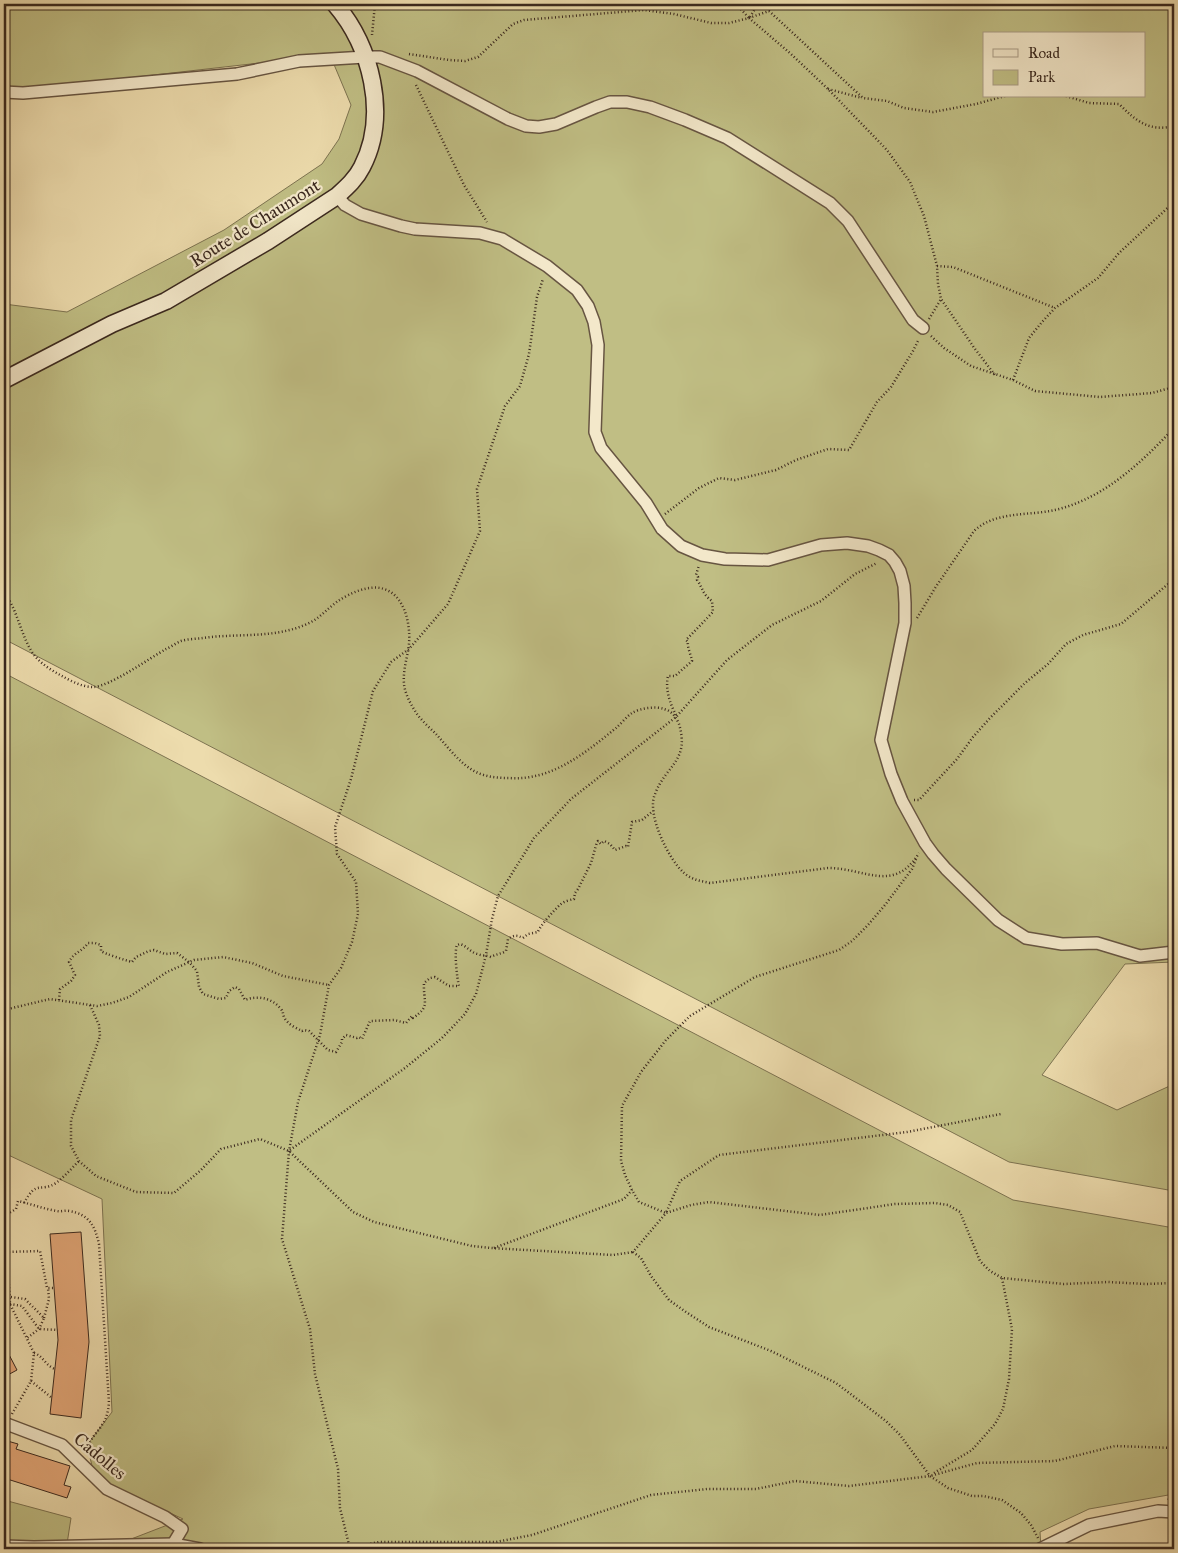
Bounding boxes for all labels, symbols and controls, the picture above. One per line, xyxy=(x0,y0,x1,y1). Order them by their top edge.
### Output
legend xyxy=(983,32,1146,98)
text: Road xyxy=(1028,44,1060,62)
text: Park xyxy=(1028,68,1055,86)
street label: Route de Chaumont xyxy=(186,174,325,272)
street label: Cadolles xyxy=(69,1428,131,1484)

